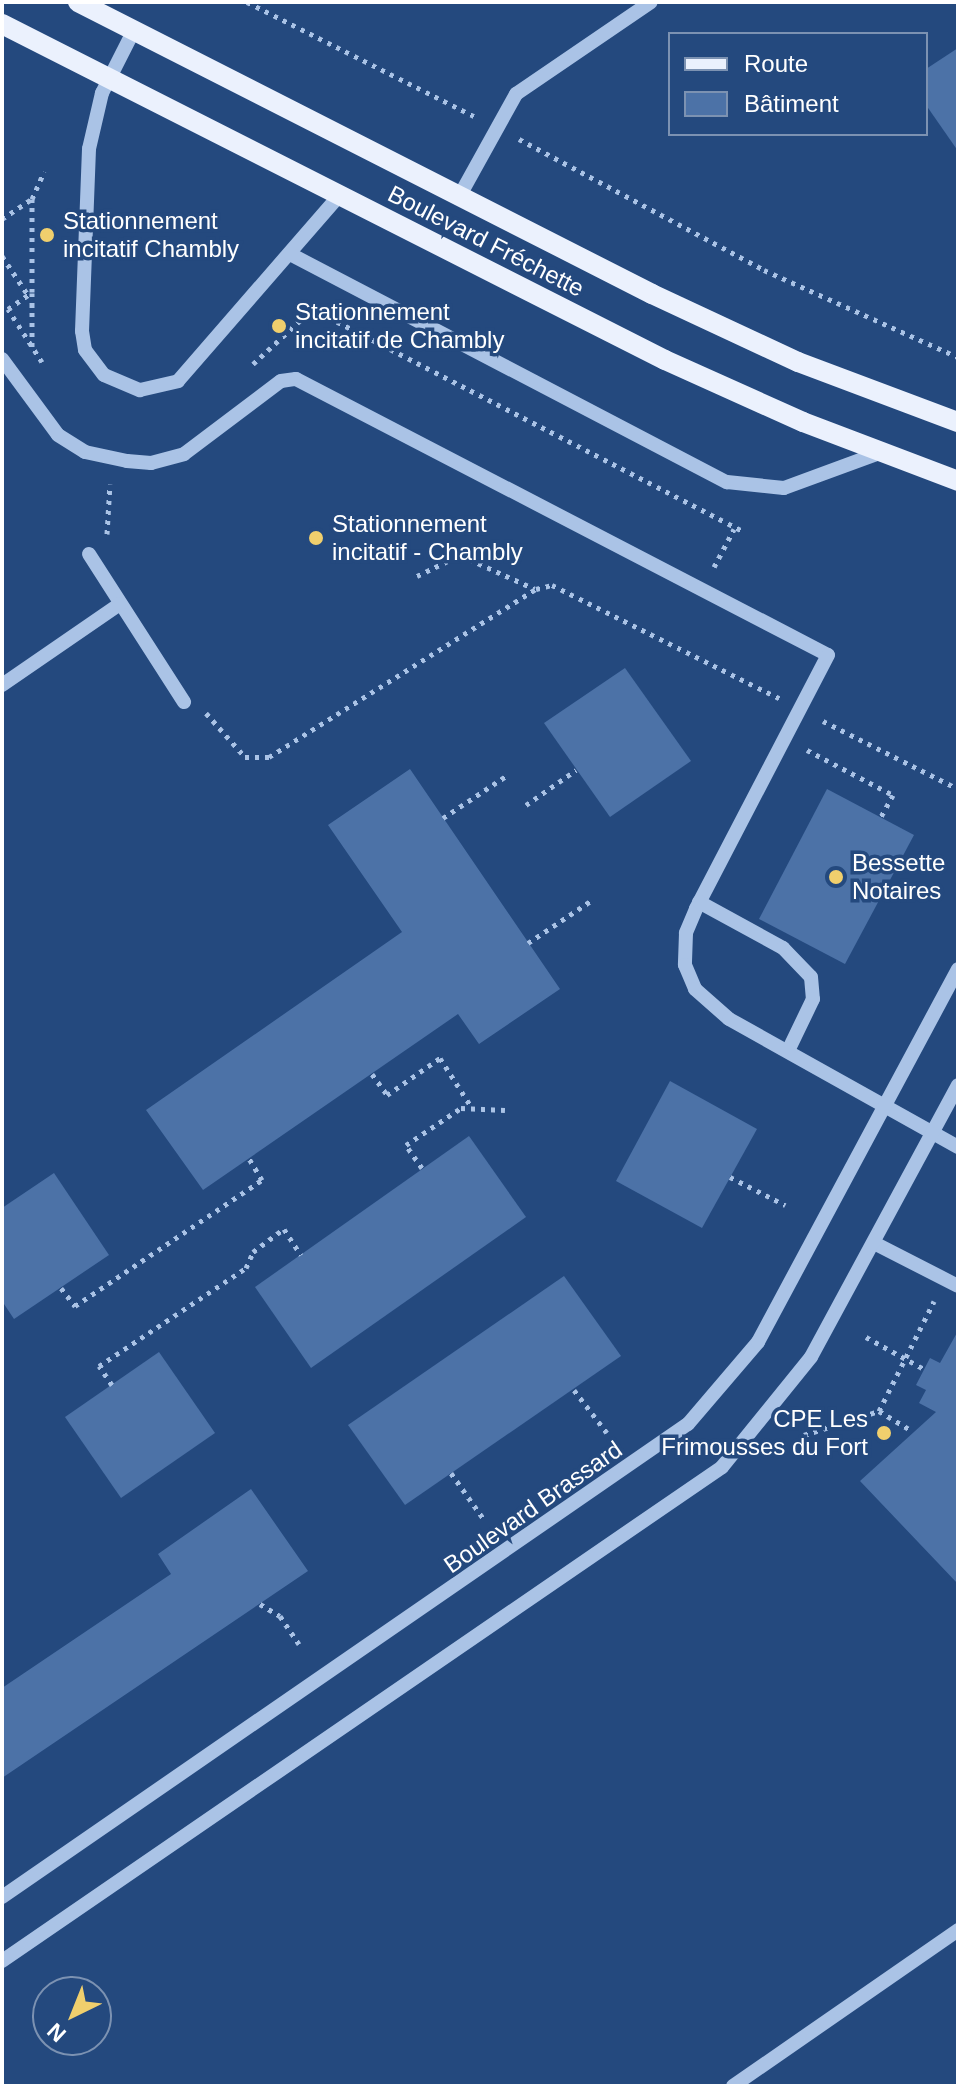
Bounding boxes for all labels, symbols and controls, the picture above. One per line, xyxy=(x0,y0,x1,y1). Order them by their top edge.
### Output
legend xyxy=(668,32,928,136)
text: Route xyxy=(744,50,808,77)
text: Bâtiment xyxy=(744,90,839,117)
street label: Boulevard Fréchette xyxy=(383,179,589,303)
place label: Stationnement incitatif Chambly xyxy=(63,207,239,263)
marker: Stationnement incitatif Chambly xyxy=(38,226,56,244)
place label: Stationnement incitatif de Chambly xyxy=(295,298,504,354)
marker: Stationnement incitatif de Chambly xyxy=(270,317,288,335)
place label: Stationnement incitatif - Chambly xyxy=(332,510,523,566)
marker: Stationnement incitatif - Chambly xyxy=(307,529,325,547)
place label: Bessette Notaires xyxy=(852,849,945,905)
marker: Bessette Notaires xyxy=(827,868,845,886)
place label: CPE Les Frimousses du Fort xyxy=(661,1405,868,1461)
marker: CPE Les Frimousses du Fort xyxy=(875,1424,893,1442)
street label: Boulevard Brassard xyxy=(438,1435,628,1579)
north arrow xyxy=(32,1976,112,2056)
text: N xyxy=(42,2018,71,2047)

